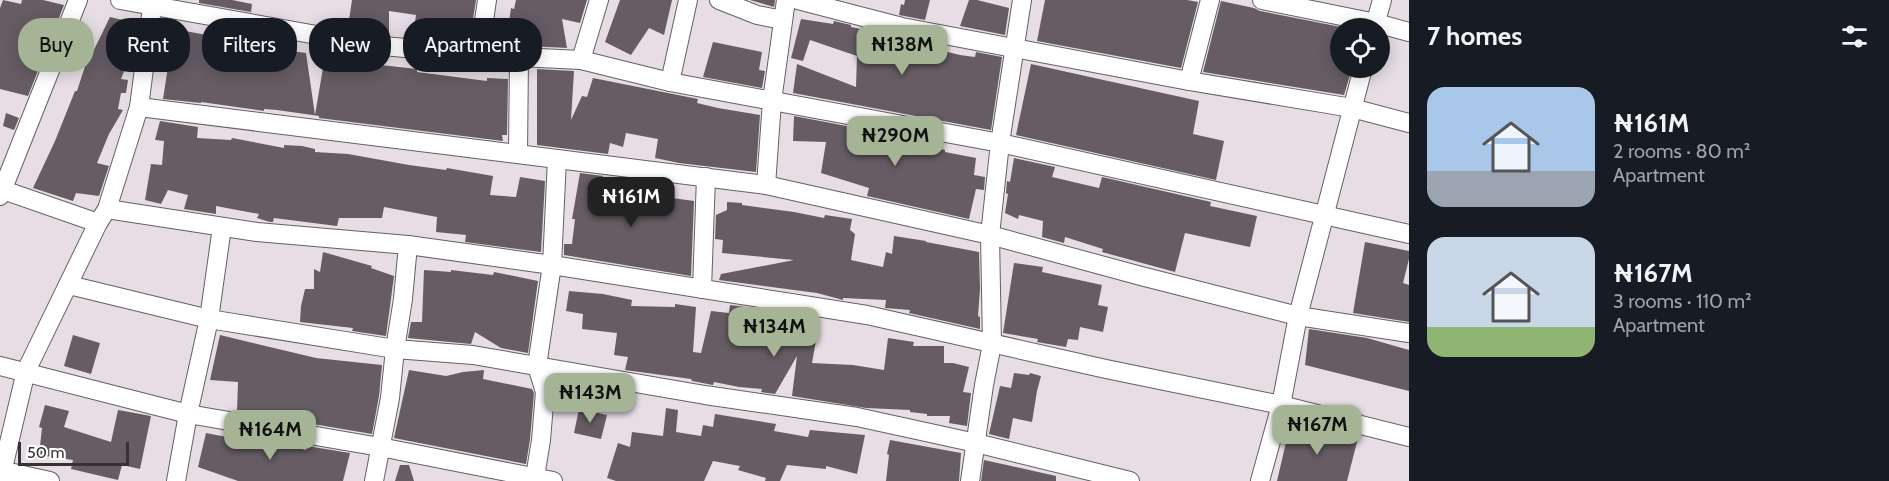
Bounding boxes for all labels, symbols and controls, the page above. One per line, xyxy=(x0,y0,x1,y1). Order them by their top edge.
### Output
chip: Buy xyxy=(18,18,94,72)
chip: Rent xyxy=(106,18,190,72)
chip: Filters xyxy=(202,18,297,72)
chip: New xyxy=(309,18,391,72)
chip: Apartment xyxy=(403,18,542,72)
map controls xyxy=(1330,18,1390,78)
button: locate xyxy=(1330,18,1390,78)
text: 7 homes xyxy=(1427,20,1522,52)
icon: filters xyxy=(1838,20,1871,53)
pin: ₦138M xyxy=(860,25,944,76)
text: ₦138M xyxy=(870,32,934,56)
text: ₦161M xyxy=(1613,107,1689,139)
icon: home xyxy=(1475,111,1547,183)
pin: ₦290M xyxy=(853,116,937,167)
text: ₦290M xyxy=(861,123,929,147)
text: 2 rooms · 80 m² xyxy=(1613,139,1750,163)
text: Apartment xyxy=(1613,163,1705,187)
pin: ₦161M xyxy=(589,177,673,228)
text: ₦161M xyxy=(602,184,660,208)
text: ₦167M xyxy=(1613,257,1693,289)
icon: home xyxy=(1475,261,1547,333)
text: 3 rooms · 110 m² xyxy=(1613,289,1752,313)
pin: ₦134M xyxy=(732,307,816,358)
text: Apartment xyxy=(1613,313,1705,337)
text: ₦134M xyxy=(742,314,806,338)
pin: ₦143M xyxy=(548,373,632,424)
text: ₦143M xyxy=(558,380,622,404)
pin: ₦167M xyxy=(1275,405,1359,456)
pin: ₦164M xyxy=(228,410,312,461)
text: ₦167M xyxy=(1286,412,1348,436)
text: ₦164M xyxy=(238,417,302,441)
scale bar xyxy=(18,439,129,466)
text: 50 m xyxy=(27,443,64,462)

